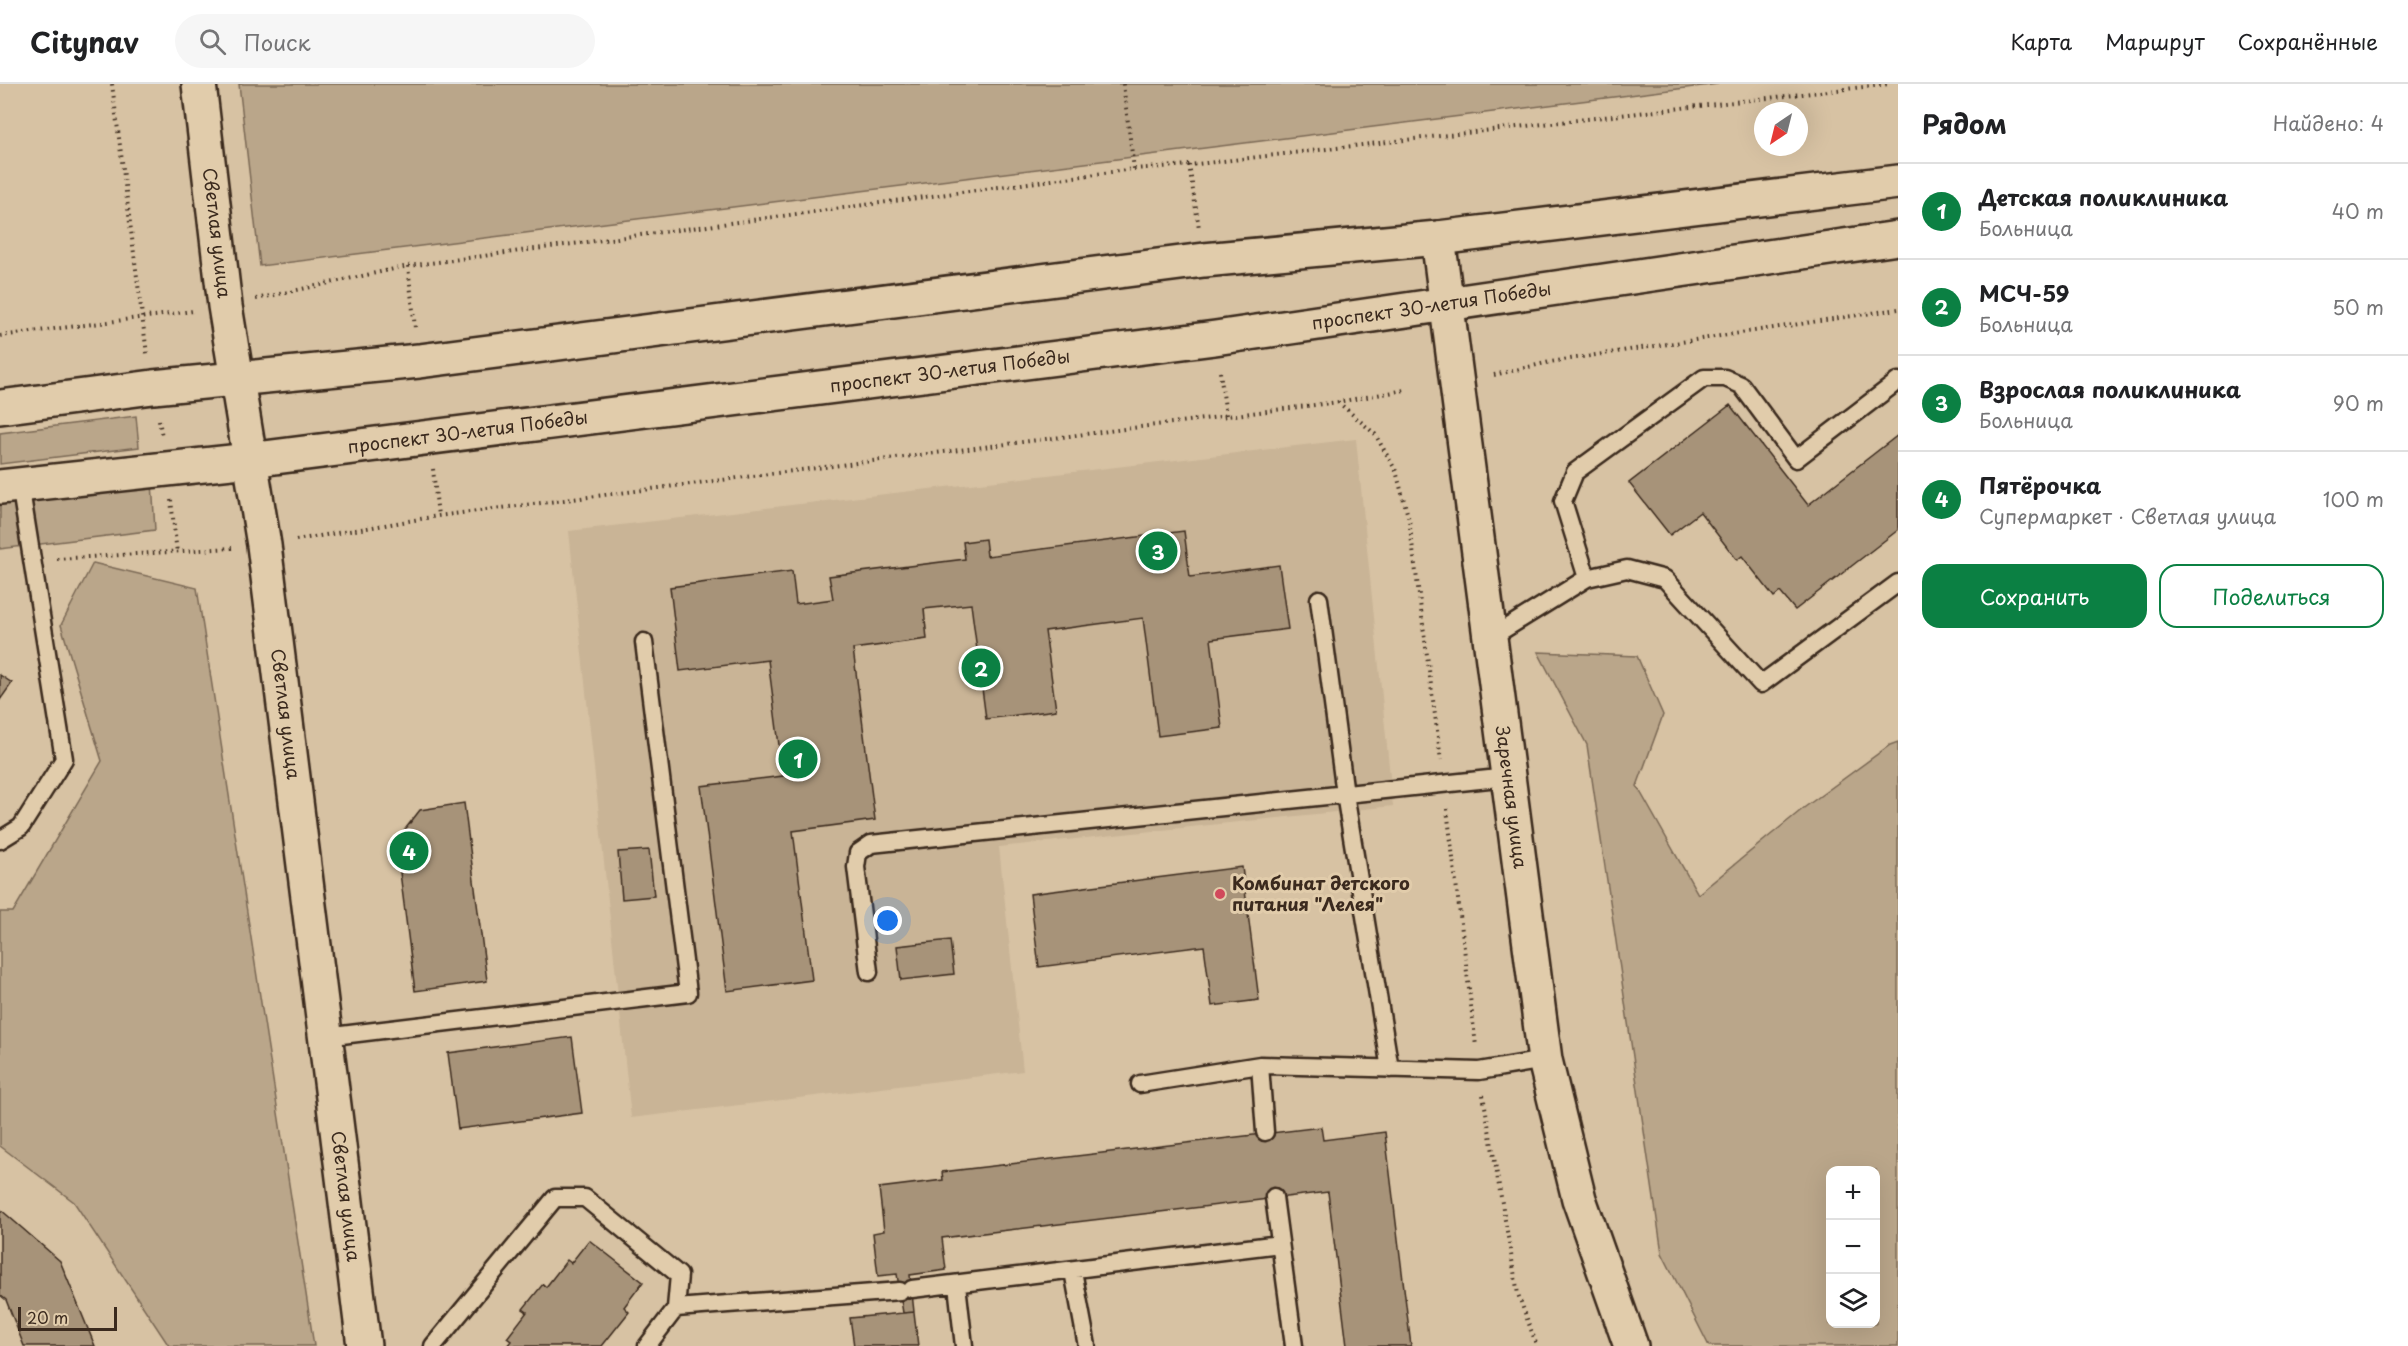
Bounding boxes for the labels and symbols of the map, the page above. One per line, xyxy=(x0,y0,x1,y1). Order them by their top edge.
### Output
north arrow xyxy=(1754,102,1808,156)
street label: Светлая улица xyxy=(197,166,239,300)
street label: проспект 30-летия Победы xyxy=(1310,274,1553,336)
street label: проспект 30-летия Победы xyxy=(828,341,1072,399)
street label: проспект 30-летия Победы xyxy=(346,402,589,460)
pin: 3 xyxy=(1138,528,1178,574)
pin: 2 xyxy=(962,646,1000,690)
street label: Светлая улица xyxy=(265,647,308,781)
street label: Заречная улица xyxy=(1490,724,1535,871)
pin: 1 xyxy=(778,736,818,782)
pin: 4 xyxy=(390,828,428,873)
place label: Комбинат детского питания "Лелея" xyxy=(1232,869,1410,917)
marker: Комбинат детского питания "Лелея" xyxy=(1213,887,1227,901)
your location xyxy=(873,906,902,935)
street label: Светлая улица xyxy=(325,1129,368,1264)
scale bar xyxy=(18,1304,117,1332)

